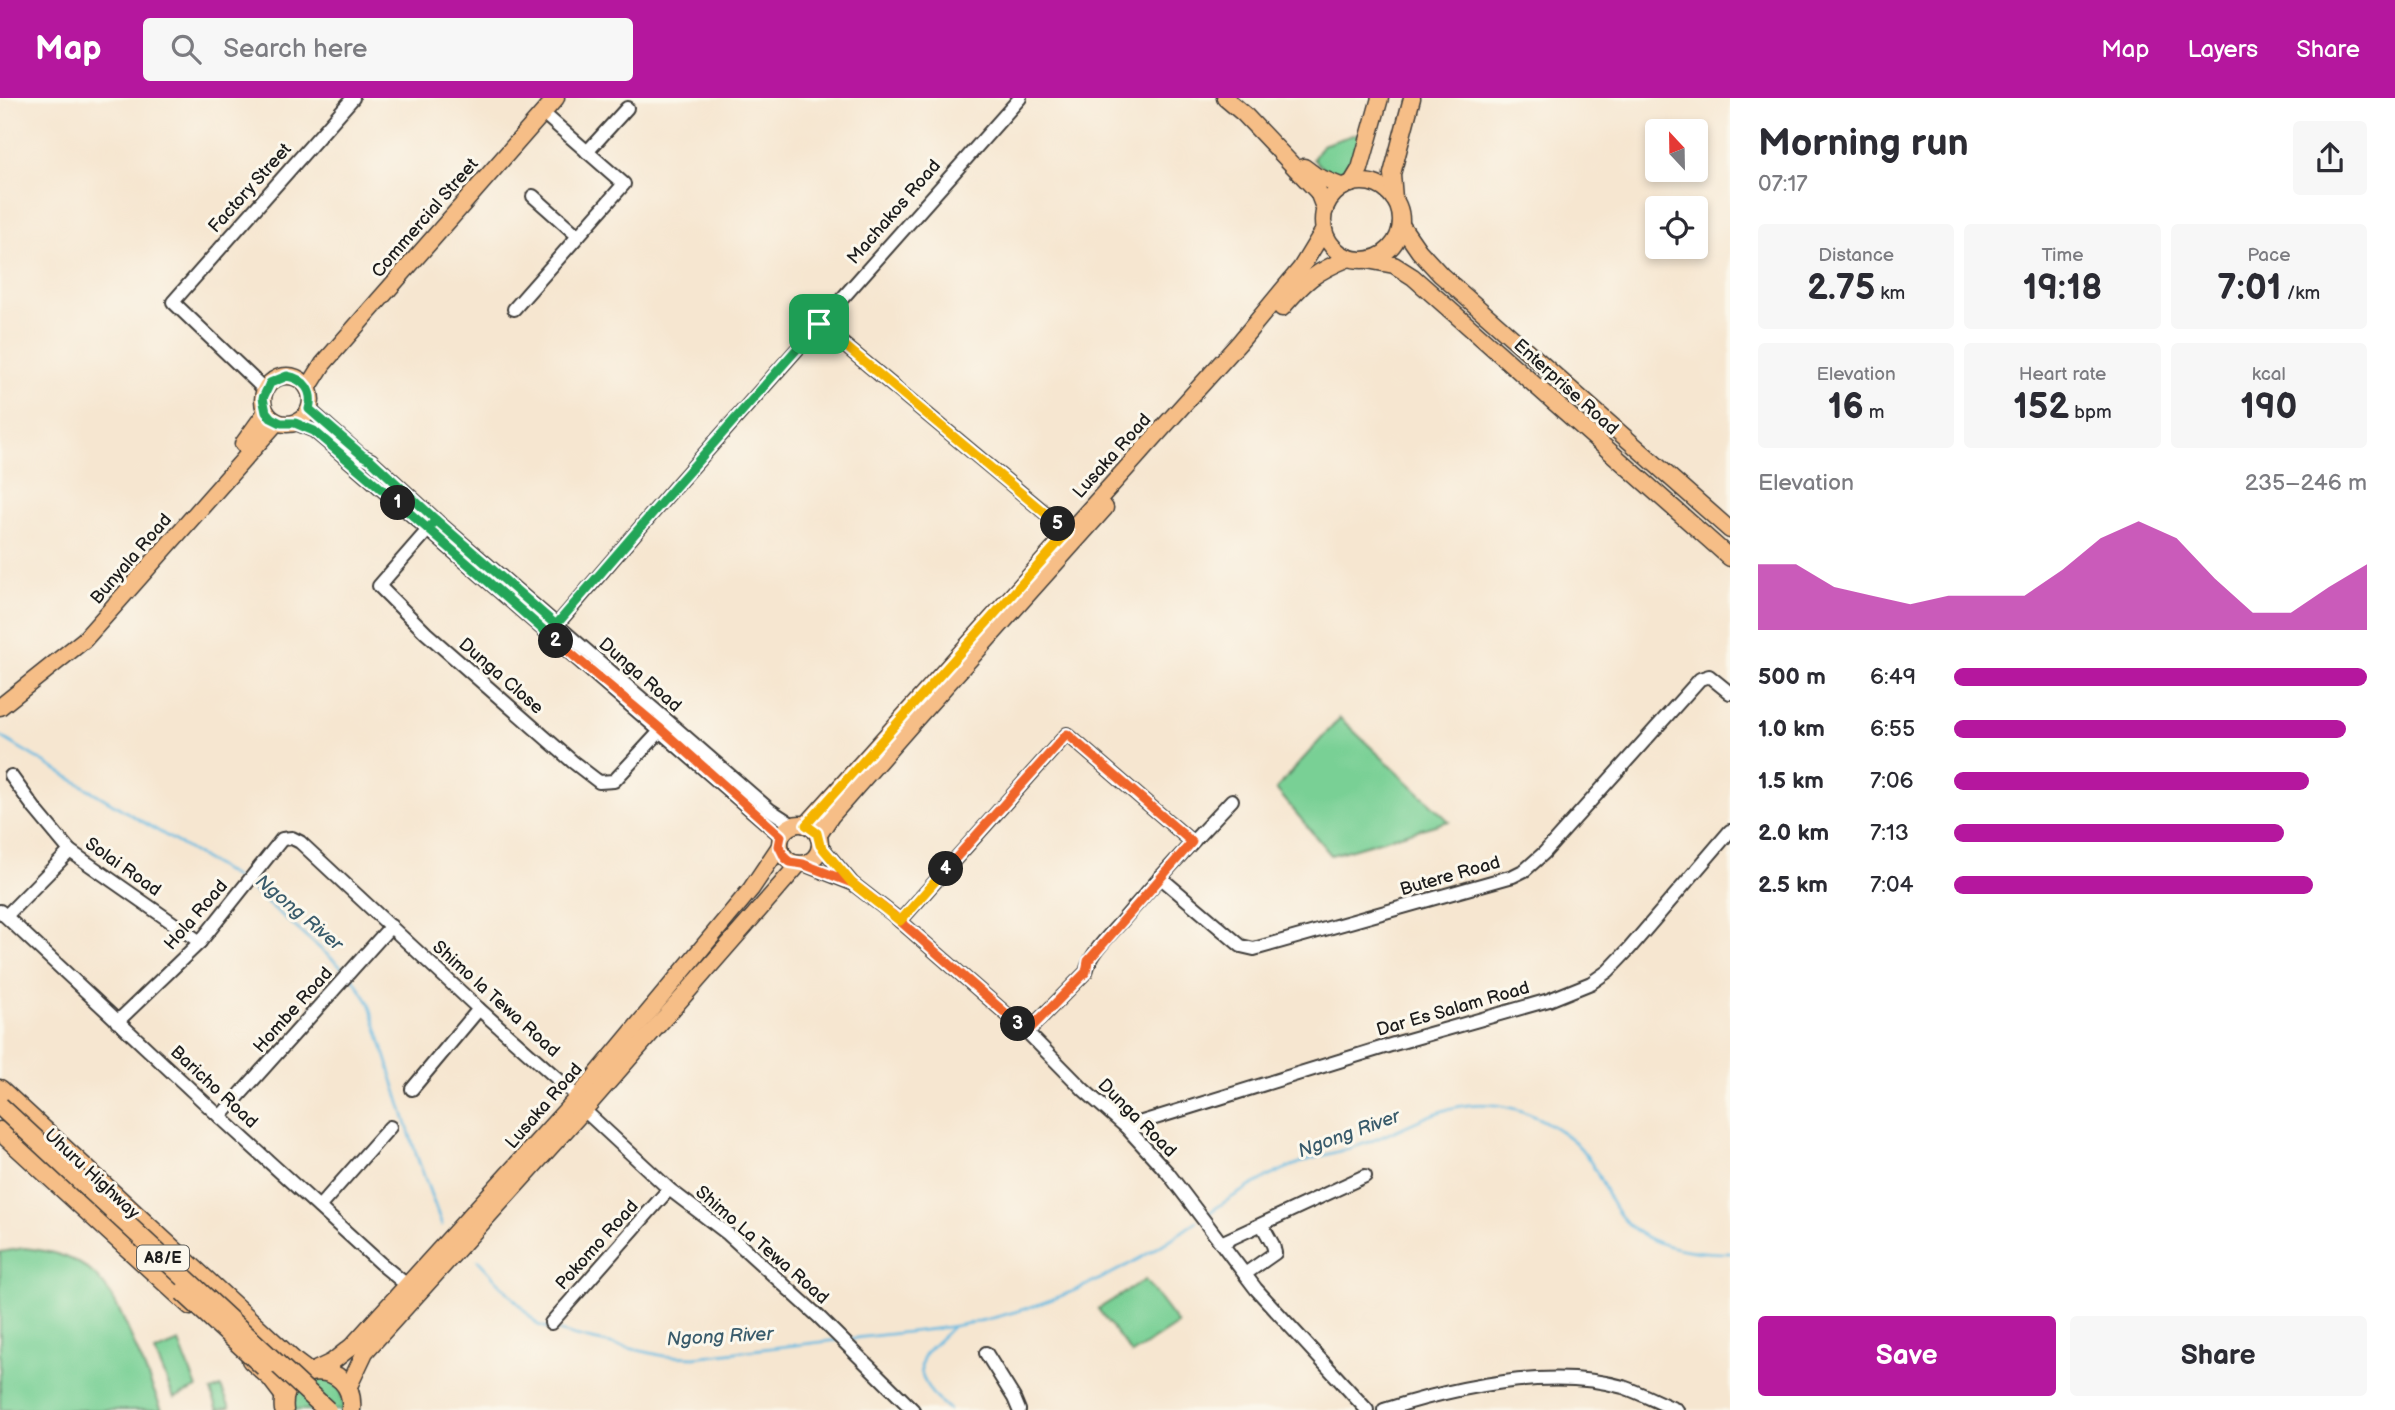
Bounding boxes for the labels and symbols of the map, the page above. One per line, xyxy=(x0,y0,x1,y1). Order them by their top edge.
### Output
north arrow xyxy=(1645,119,1708,182)
street label: Factory Street xyxy=(204,138,296,237)
street label: Commercial Street xyxy=(367,154,483,282)
street label: Machakos Road xyxy=(843,155,945,269)
pin xyxy=(789,294,849,354)
street label: Enterprise Road xyxy=(1509,335,1623,439)
street label: Lusaka Road xyxy=(1069,409,1155,503)
pin: 1 xyxy=(380,486,416,520)
pin: 5 xyxy=(1040,506,1076,542)
street label: Bunyala Road xyxy=(86,510,176,608)
pin: 2 xyxy=(538,624,574,658)
street label: Dunga Close xyxy=(454,634,548,719)
street label: Dunga Road xyxy=(595,634,685,716)
street label: Solai Road xyxy=(81,833,165,901)
pin: 4 xyxy=(928,852,964,886)
street label: Butere Road xyxy=(1397,852,1503,900)
water label: Ngong River xyxy=(251,870,348,957)
street label: Hola Road xyxy=(160,876,232,954)
street label: Shimo la Tewa Road xyxy=(428,936,564,1062)
street label: Hombe Road xyxy=(249,963,337,1057)
street label: Dar Es Salam Road xyxy=(1374,977,1532,1041)
pin: 3 xyxy=(1000,1006,1036,1042)
street label: Baricho Road xyxy=(166,1041,262,1133)
street label: Lusaka Road xyxy=(501,1059,587,1153)
street label: Dunga Road xyxy=(1093,1074,1181,1162)
water label: Ngong River xyxy=(1295,1105,1404,1163)
street label: Uhuru Highway xyxy=(40,1125,145,1224)
street label: Shimo La Tewa Road xyxy=(691,1181,833,1309)
street label: Pokomo Road xyxy=(551,1196,643,1294)
road number: A8/E xyxy=(137,1246,189,1270)
water label: Ngong River xyxy=(666,1323,775,1351)

